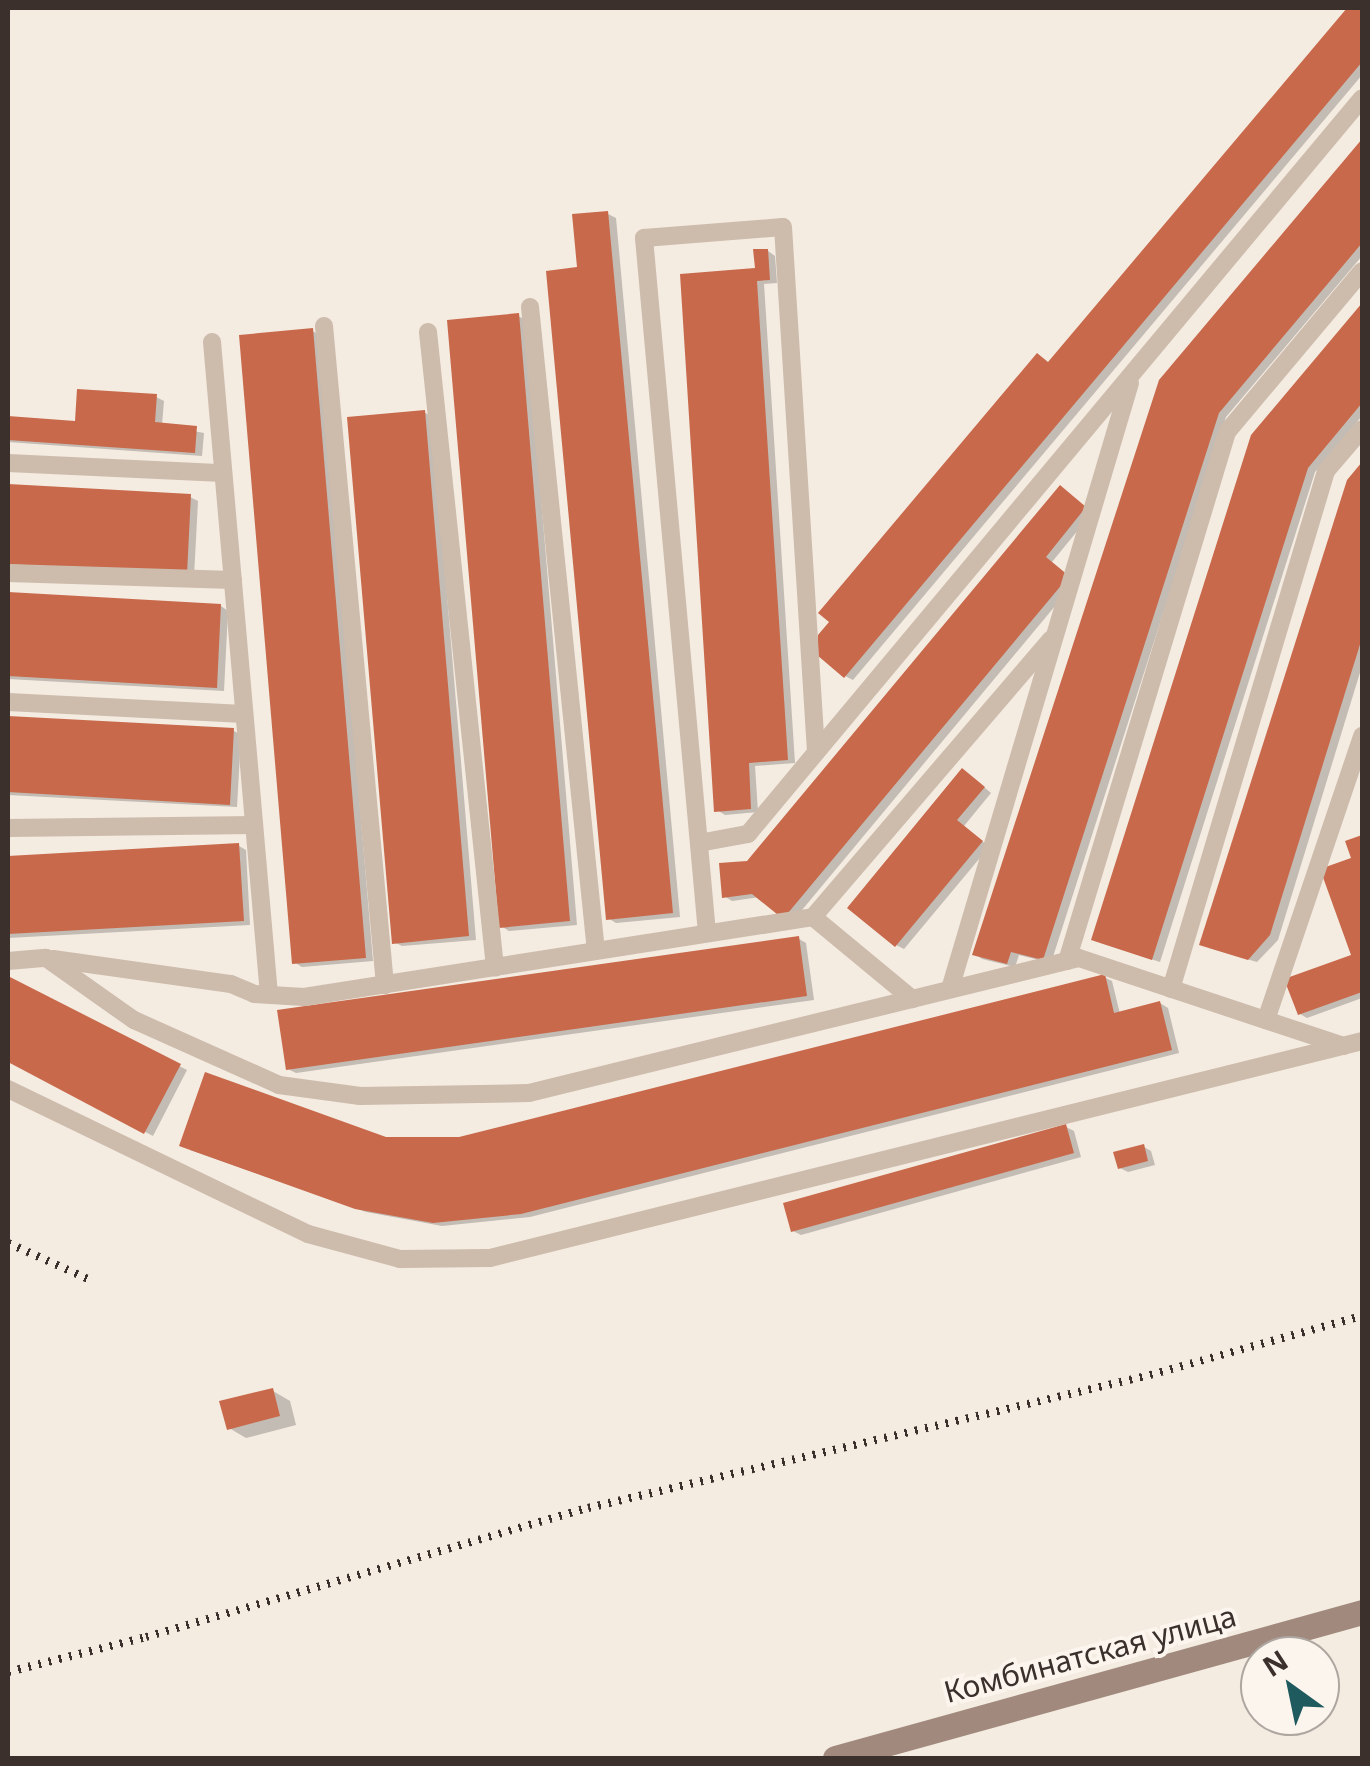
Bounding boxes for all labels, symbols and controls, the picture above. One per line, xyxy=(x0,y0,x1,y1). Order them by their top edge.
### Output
street label: Комбинатская улица xyxy=(940,1598,1240,1710)
north arrow xyxy=(1240,1636,1340,1736)
text: N xyxy=(1255,1640,1295,1685)

